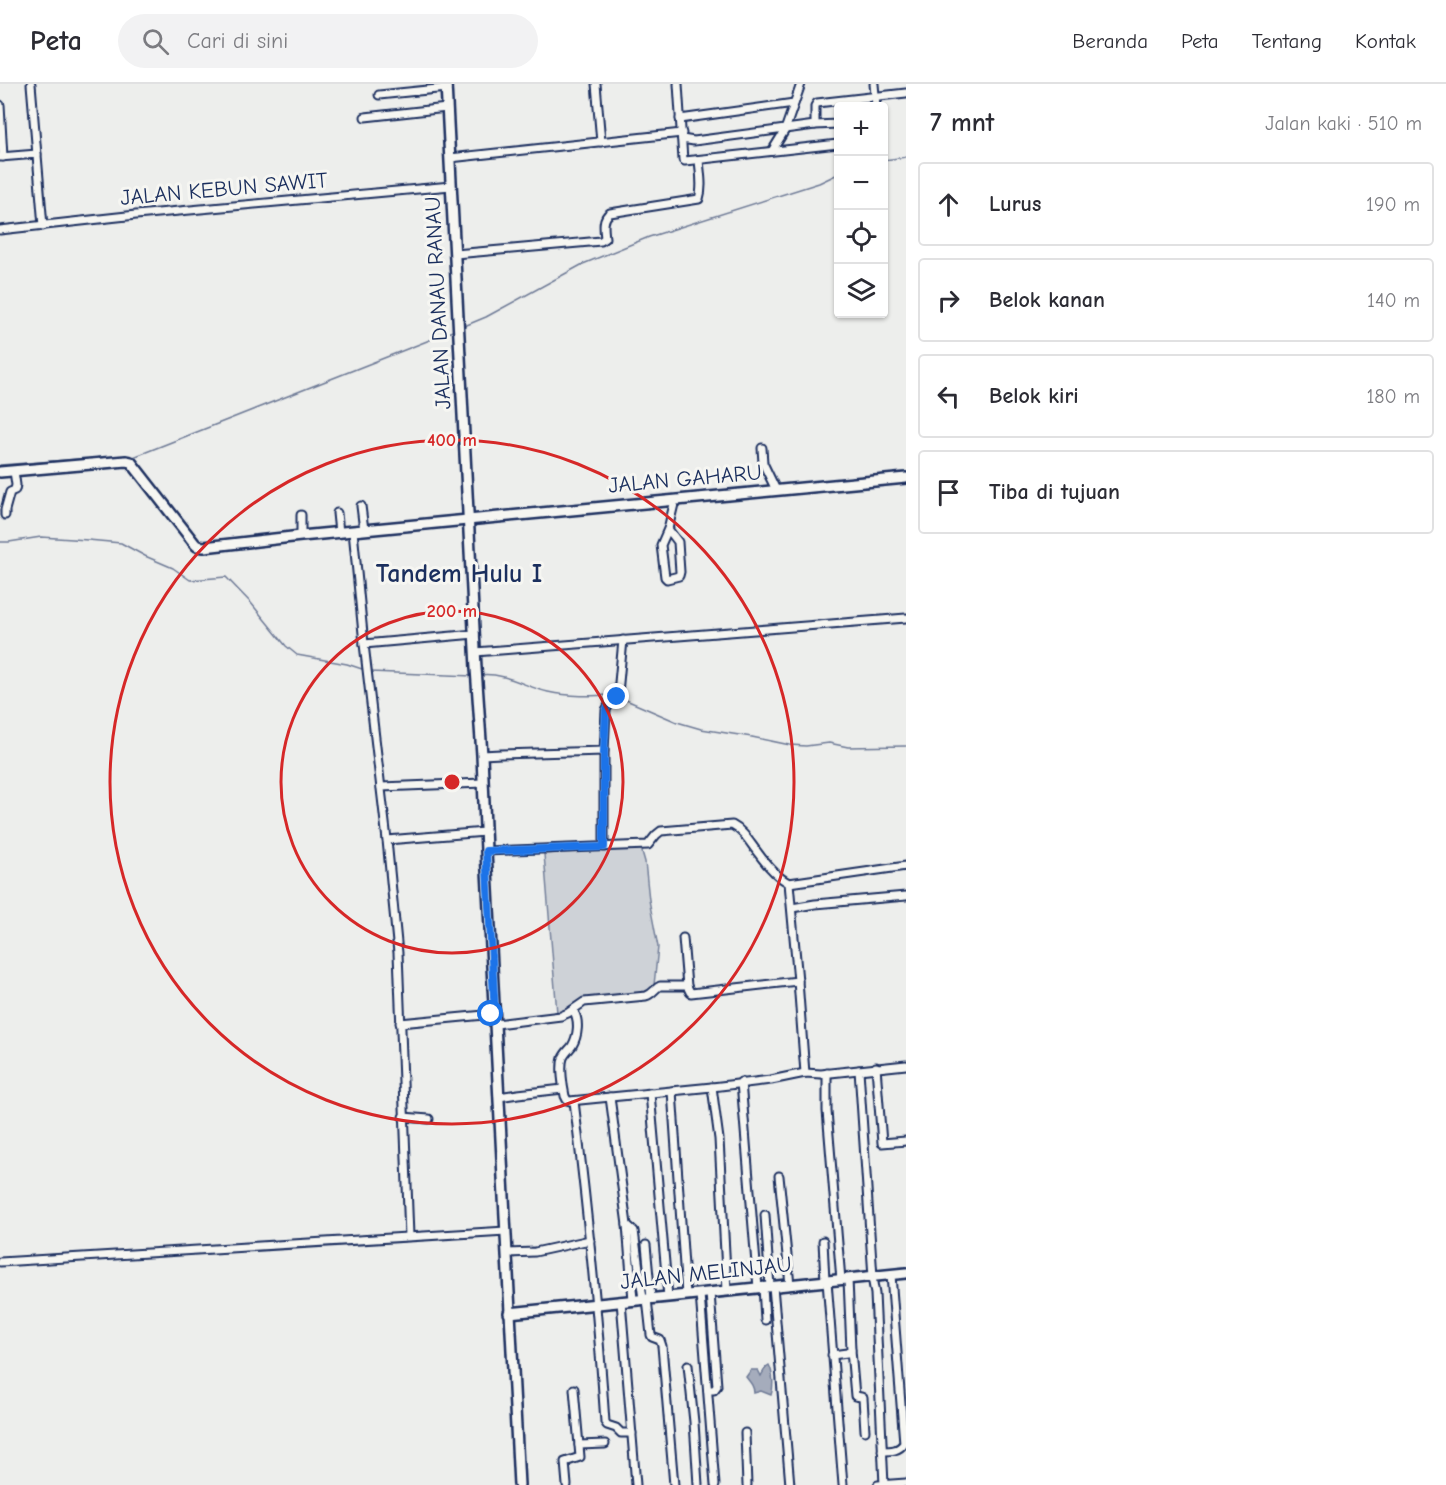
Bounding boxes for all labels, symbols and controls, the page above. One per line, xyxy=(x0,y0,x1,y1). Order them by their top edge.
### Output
search box xyxy=(118,14,538,68)
text: Peta xyxy=(30,25,82,57)
icon: search xyxy=(139,25,172,58)
text: Cari di sini xyxy=(187,28,288,54)
text: Beranda xyxy=(1072,29,1148,53)
text: Peta xyxy=(1181,29,1219,53)
text: Tentang xyxy=(1252,29,1322,53)
text: Kontak xyxy=(1355,29,1416,53)
map controls xyxy=(834,102,888,318)
button: + xyxy=(834,102,888,156)
text: 7 mnt xyxy=(930,108,994,138)
text: Jalan kaki · 510 m xyxy=(1265,112,1422,135)
button: − xyxy=(834,156,888,210)
street label: JALAN KEBUN SAWIT xyxy=(119,167,329,211)
icon: ahead xyxy=(932,188,965,221)
text: Lurus xyxy=(989,191,1041,217)
text: 190 m xyxy=(1366,193,1420,216)
street label: JALAN DANAU RANAU xyxy=(419,196,457,410)
button: locate xyxy=(834,210,888,264)
button: layers xyxy=(834,264,888,318)
icon: right xyxy=(932,284,965,317)
text: Belok kanan xyxy=(989,287,1105,313)
text: 140 m xyxy=(1367,289,1420,312)
icon: left xyxy=(932,380,965,413)
text: Belok kiri xyxy=(989,383,1079,409)
text: 180 m xyxy=(1366,385,1420,408)
text: 400 m xyxy=(427,430,477,451)
street label: JALAN GAHARU xyxy=(607,459,763,499)
icon: arrive xyxy=(932,476,965,509)
text: Tiba di tujuan xyxy=(989,479,1120,505)
district label: Tandem Hulu I xyxy=(376,559,542,589)
text: 200 m xyxy=(427,601,477,622)
route end xyxy=(603,683,629,709)
centre of rings xyxy=(442,772,462,792)
route start xyxy=(477,1000,503,1026)
street label: JALAN MELINJAU xyxy=(619,1251,793,1295)

